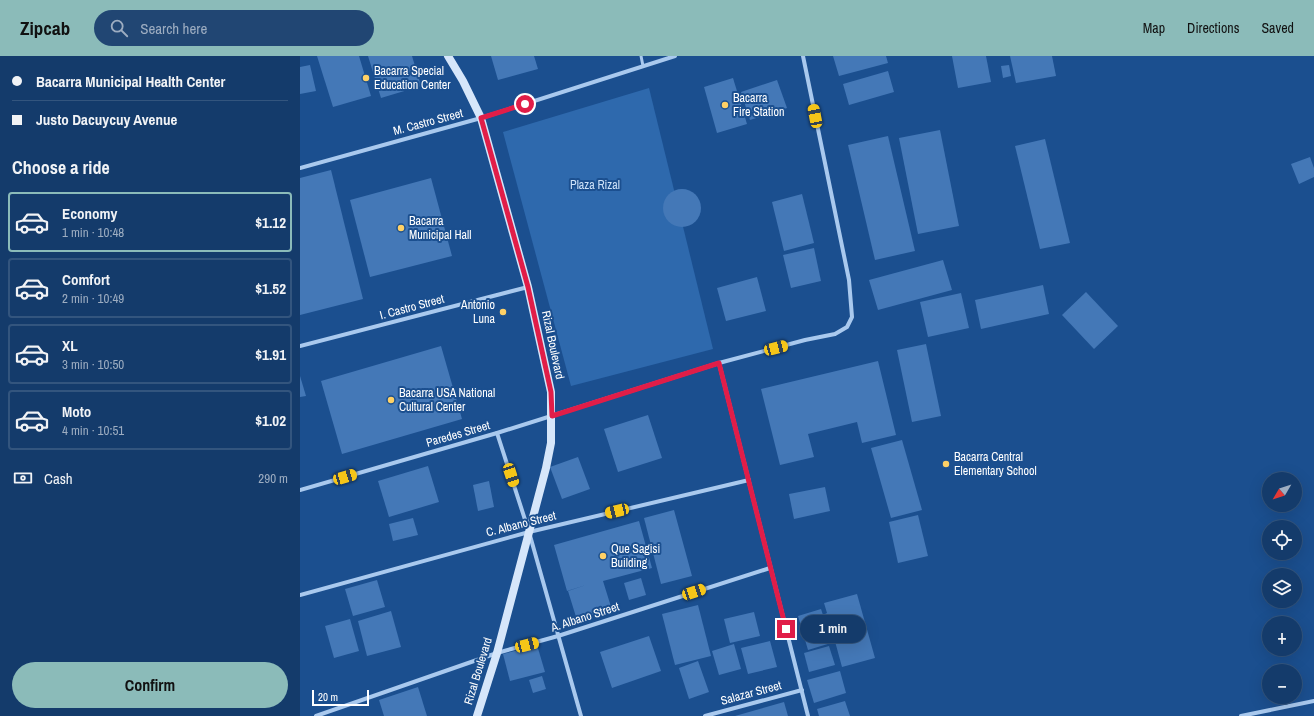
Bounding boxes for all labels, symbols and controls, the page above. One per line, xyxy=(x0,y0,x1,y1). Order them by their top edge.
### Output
search box xyxy=(94,10,374,46)
text: Zipcab xyxy=(20,15,70,41)
icon: search xyxy=(108,17,130,39)
text: Search here xyxy=(140,18,207,39)
text: Map xyxy=(1143,19,1165,37)
text: Directions xyxy=(1187,19,1239,37)
text: Saved xyxy=(1261,19,1294,37)
place label: Bacarra Special Education Center xyxy=(374,63,451,93)
text: Bacarra Municipal Health Center xyxy=(36,71,225,92)
marker: Bacarra Special Education Center xyxy=(361,73,371,83)
place label: Bacarra Fire Station xyxy=(733,90,784,120)
route start xyxy=(516,95,534,113)
marker: Bacarra Fire Station xyxy=(720,100,730,110)
car xyxy=(807,103,823,129)
street label: M. Castro Street xyxy=(391,105,465,139)
text: Justo Dacuycuy Avenue xyxy=(36,109,177,130)
text: Choose a ride xyxy=(12,155,110,180)
park label: Plaza Rizal xyxy=(570,177,620,193)
text: Economy xyxy=(62,203,117,224)
icon: car xyxy=(14,204,50,240)
text: $1.12 xyxy=(255,212,286,233)
place label: Bacarra Municipal Hall xyxy=(409,213,471,243)
marker: Bacarra Municipal Hall xyxy=(396,223,406,233)
text: 1 min · 10:48 xyxy=(62,224,124,241)
text: Comfort xyxy=(62,269,110,290)
icon: car xyxy=(14,270,50,306)
text: $1.52 xyxy=(255,278,286,299)
text: 2 min · 10:49 xyxy=(62,290,124,307)
street label: I. Castro Street xyxy=(378,291,446,323)
place label: Antonio Luna xyxy=(460,297,496,327)
marker: Antonio Luna xyxy=(498,307,508,317)
street label: Rizal Boulevard xyxy=(538,309,568,381)
text: XL xyxy=(62,335,78,356)
icon: car xyxy=(14,336,50,372)
car xyxy=(763,339,789,357)
text: $1.91 xyxy=(255,344,286,365)
text: 3 min · 10:50 xyxy=(62,356,124,373)
place label: Bacarra USA National Cultural Center xyxy=(399,385,495,415)
marker: Bacarra USA National Cultural Center xyxy=(386,395,396,405)
text: Moto xyxy=(62,401,91,422)
icon: car xyxy=(14,402,50,438)
text: $1.02 xyxy=(255,410,286,431)
street label: Paredes Street xyxy=(424,417,492,451)
text: 4 min · 10:51 xyxy=(62,422,124,439)
place label: Bacarra Central Elementary School xyxy=(954,449,1037,479)
marker: Bacarra Central Elementary School xyxy=(941,459,951,469)
car xyxy=(502,462,520,488)
icon: cash xyxy=(12,467,34,489)
text: Cash xyxy=(44,468,73,489)
car xyxy=(332,468,358,486)
text: 290 m xyxy=(258,470,288,487)
north arrow xyxy=(1262,472,1302,512)
map controls xyxy=(1262,472,1302,704)
car xyxy=(604,502,630,520)
street label: C. Albano Street xyxy=(484,508,558,540)
button: locate xyxy=(1262,520,1302,560)
place label: Que Sagisi Building xyxy=(611,541,660,571)
marker: Que Sagisi Building xyxy=(598,551,608,561)
button: layers xyxy=(1262,568,1302,608)
car xyxy=(681,583,707,601)
street label: A. Albano Street xyxy=(548,598,622,636)
callout: 1 min xyxy=(800,615,866,643)
button: + xyxy=(1262,616,1302,656)
route end xyxy=(777,620,795,638)
text: 1 min xyxy=(819,620,847,637)
street label: Rizal Boulevard xyxy=(460,635,496,707)
car xyxy=(514,636,540,654)
button: Confirm xyxy=(12,662,288,708)
button: − xyxy=(1262,664,1302,704)
street label: Salazar Street xyxy=(719,677,783,709)
scale bar xyxy=(312,688,369,707)
text: 20 m xyxy=(318,690,338,704)

